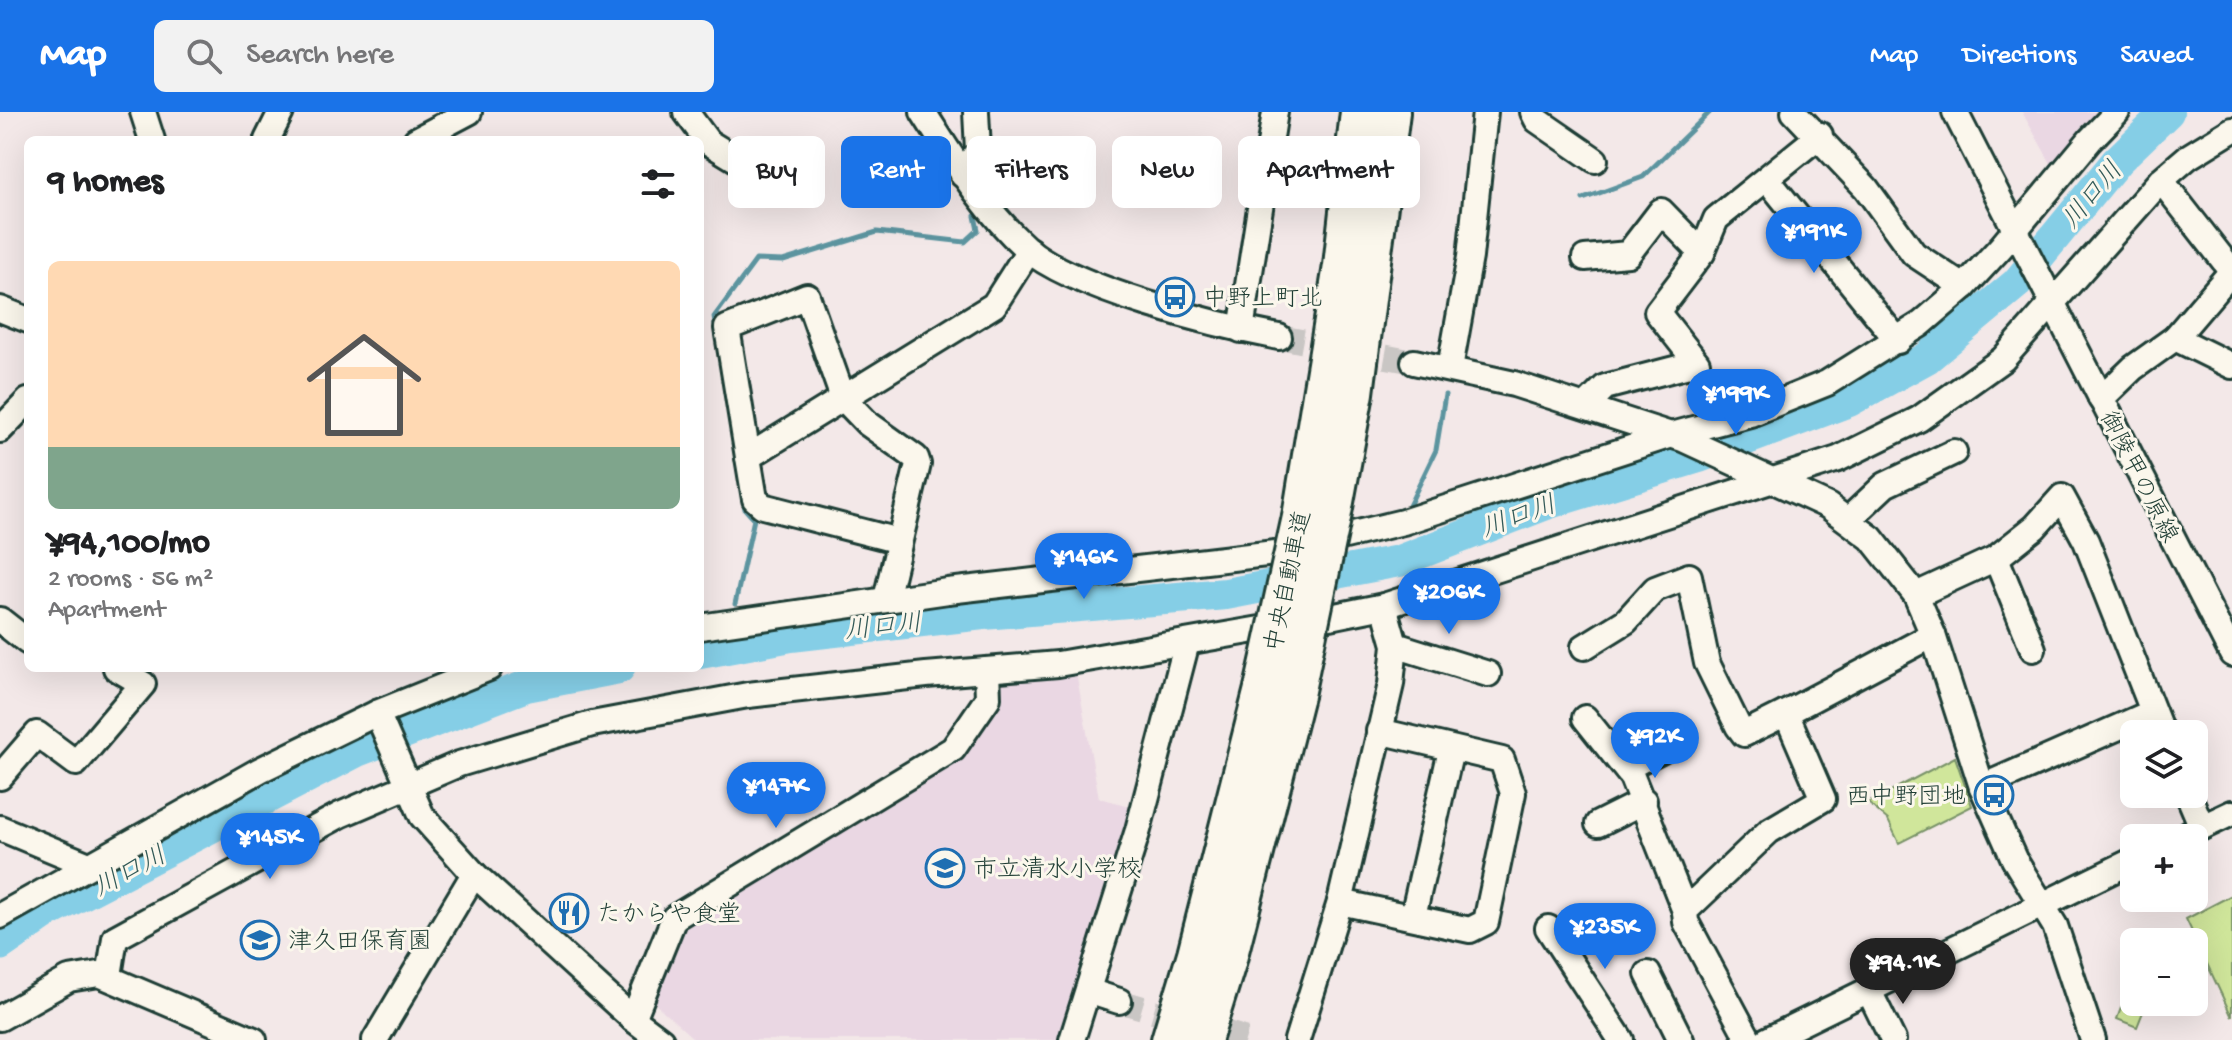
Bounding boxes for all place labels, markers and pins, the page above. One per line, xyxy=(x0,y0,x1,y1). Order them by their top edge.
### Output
pin: ¥191K xyxy=(1758,207,1870,275)
bus stop icon: 中野上町北 xyxy=(1154,276,1196,318)
place label: 中野上町北 xyxy=(1203,285,1323,315)
pin: ¥199K xyxy=(1680,369,1792,437)
pin: ¥146K xyxy=(1028,533,1140,601)
pin: ¥206K xyxy=(1393,568,1505,636)
pin: ¥92K xyxy=(1608,712,1702,780)
pin: ¥147K xyxy=(720,762,832,830)
bus stop icon: 西中野団地 xyxy=(1973,774,2015,816)
place label: 西中野団地 xyxy=(1846,783,1966,813)
pin: ¥145K xyxy=(214,813,326,881)
school or university icon: 市立清水小学校 xyxy=(924,847,966,889)
place label: 市立清水小学校 xyxy=(973,856,1141,886)
restaurant icon: たからや食堂 xyxy=(548,892,590,934)
place label: たからや食堂 xyxy=(597,901,741,931)
pin: ¥235K xyxy=(1549,903,1661,971)
school or university icon: 津久田保育園 xyxy=(239,919,281,961)
place label: 津久田保育園 xyxy=(288,928,432,958)
pin: ¥94.1K xyxy=(1838,938,1968,1006)

